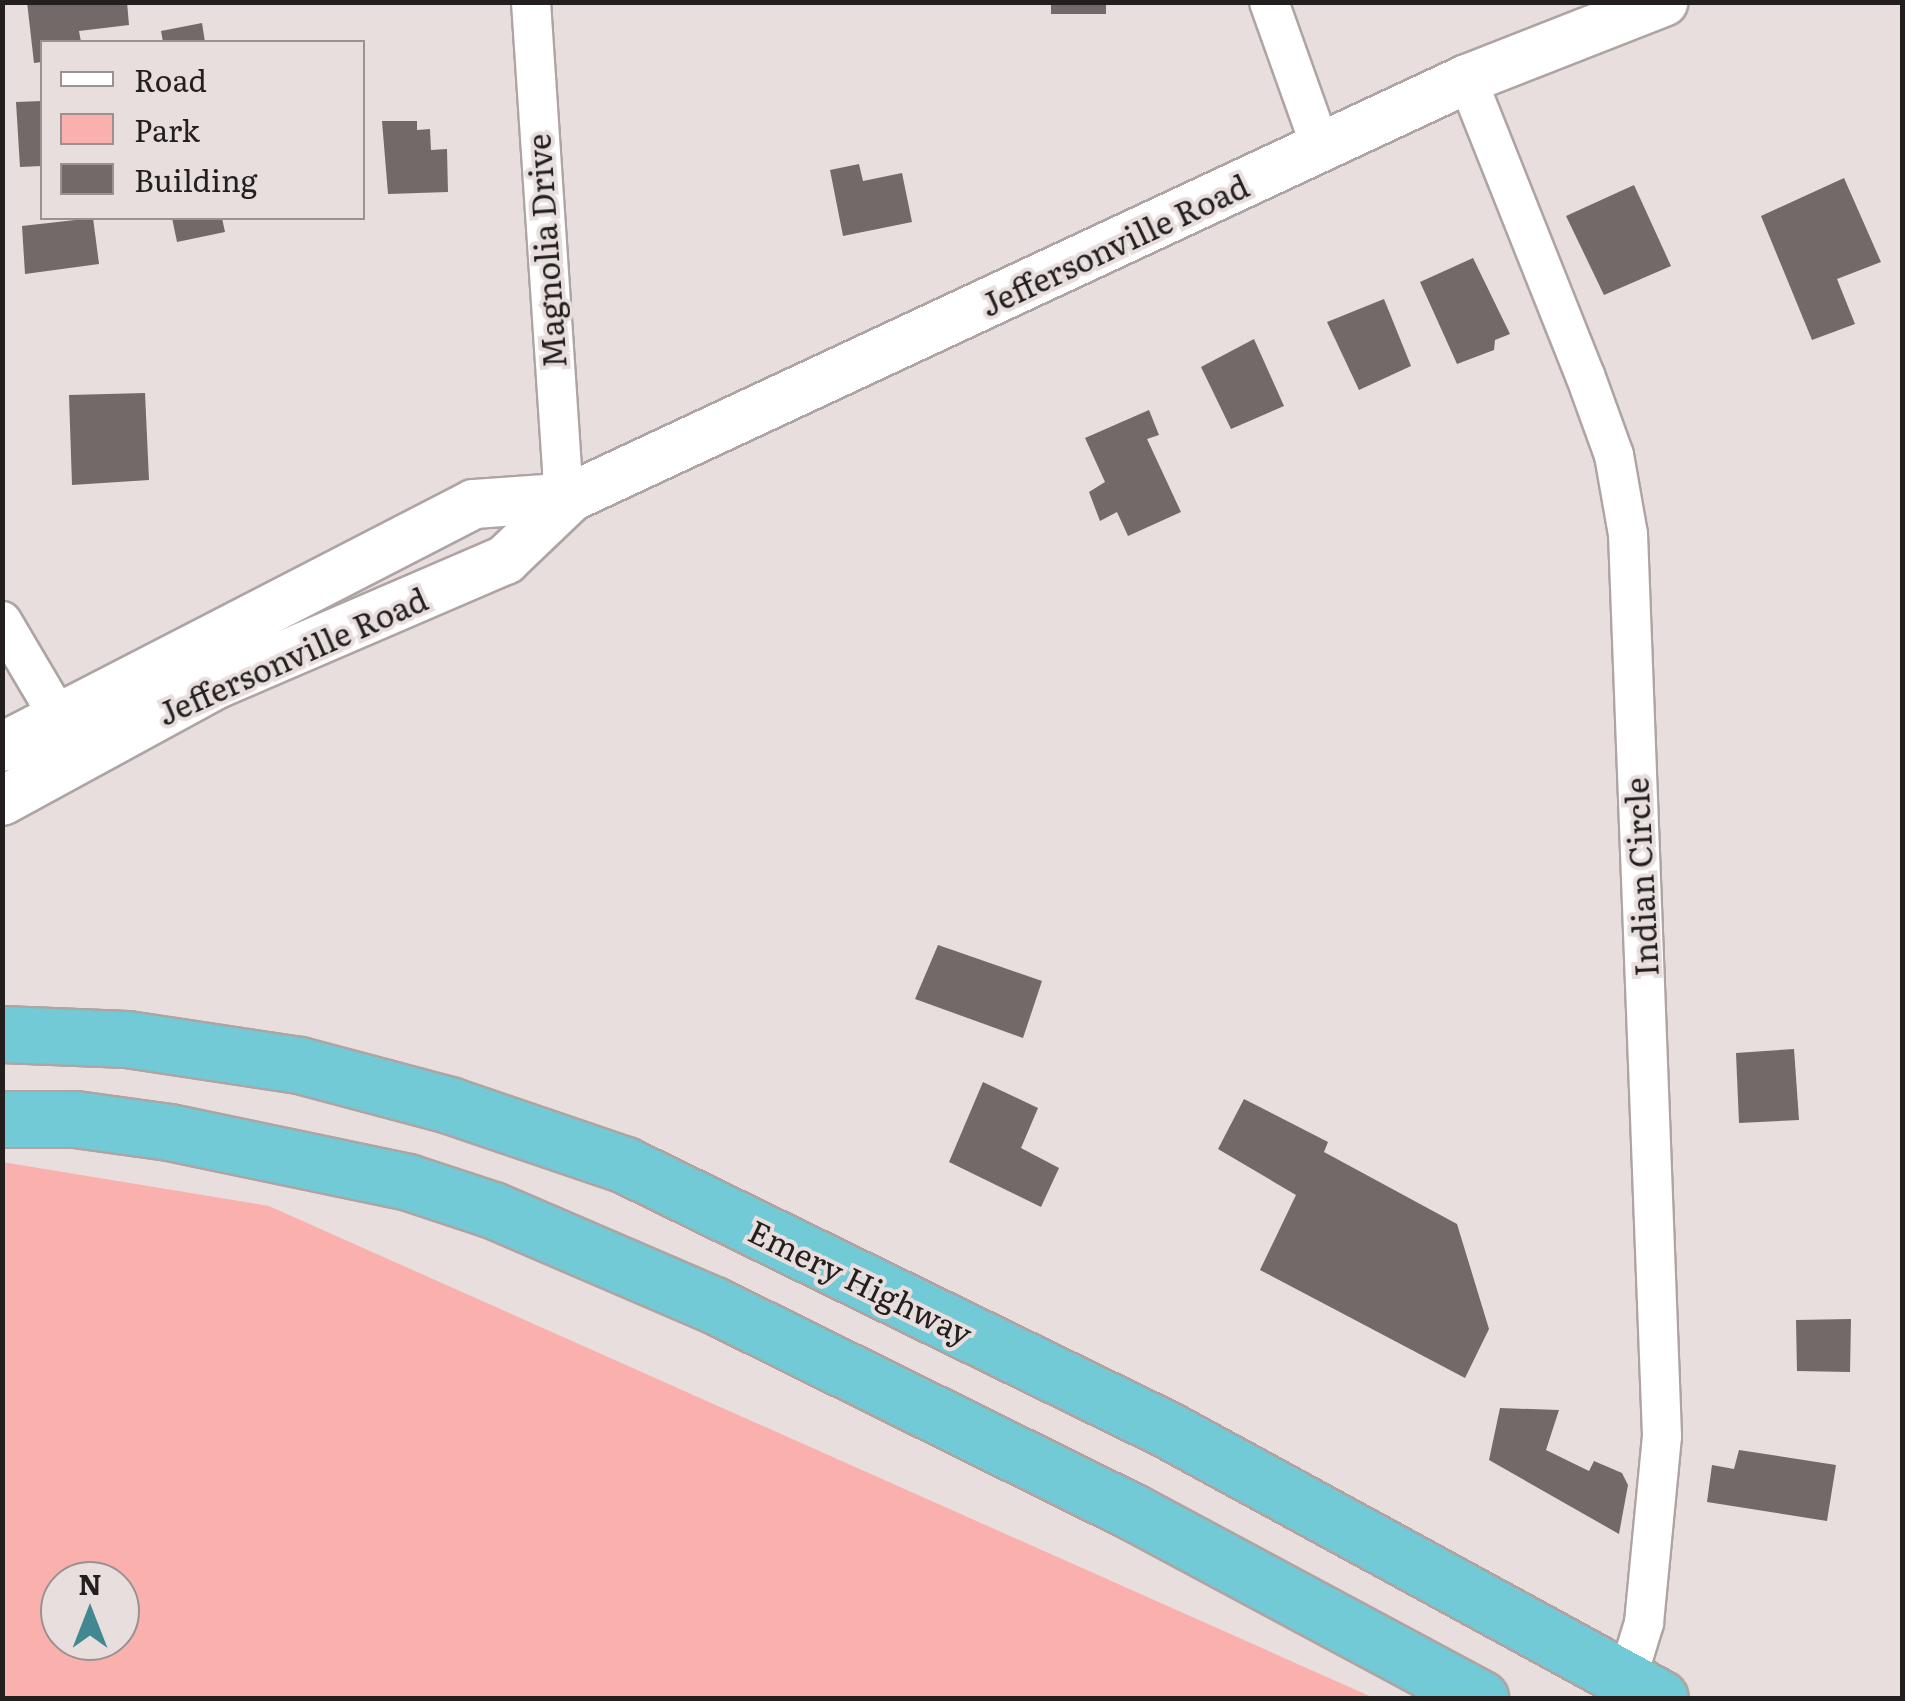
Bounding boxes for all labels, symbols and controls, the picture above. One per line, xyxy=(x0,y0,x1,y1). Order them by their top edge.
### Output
legend xyxy=(40,40,365,220)
text: Road xyxy=(134,57,207,101)
text: Park xyxy=(134,107,200,151)
street label: Magnolia Drive xyxy=(518,132,572,370)
text: Building xyxy=(134,157,258,201)
street label: Jeffersonville Road xyxy=(974,165,1254,323)
street label: Jeffersonville Road xyxy=(151,578,433,732)
street label: Indian Circle xyxy=(1616,776,1664,978)
street label: Emery Highway xyxy=(743,1210,979,1352)
north arrow xyxy=(40,1561,140,1661)
text: N xyxy=(78,1562,102,1604)

